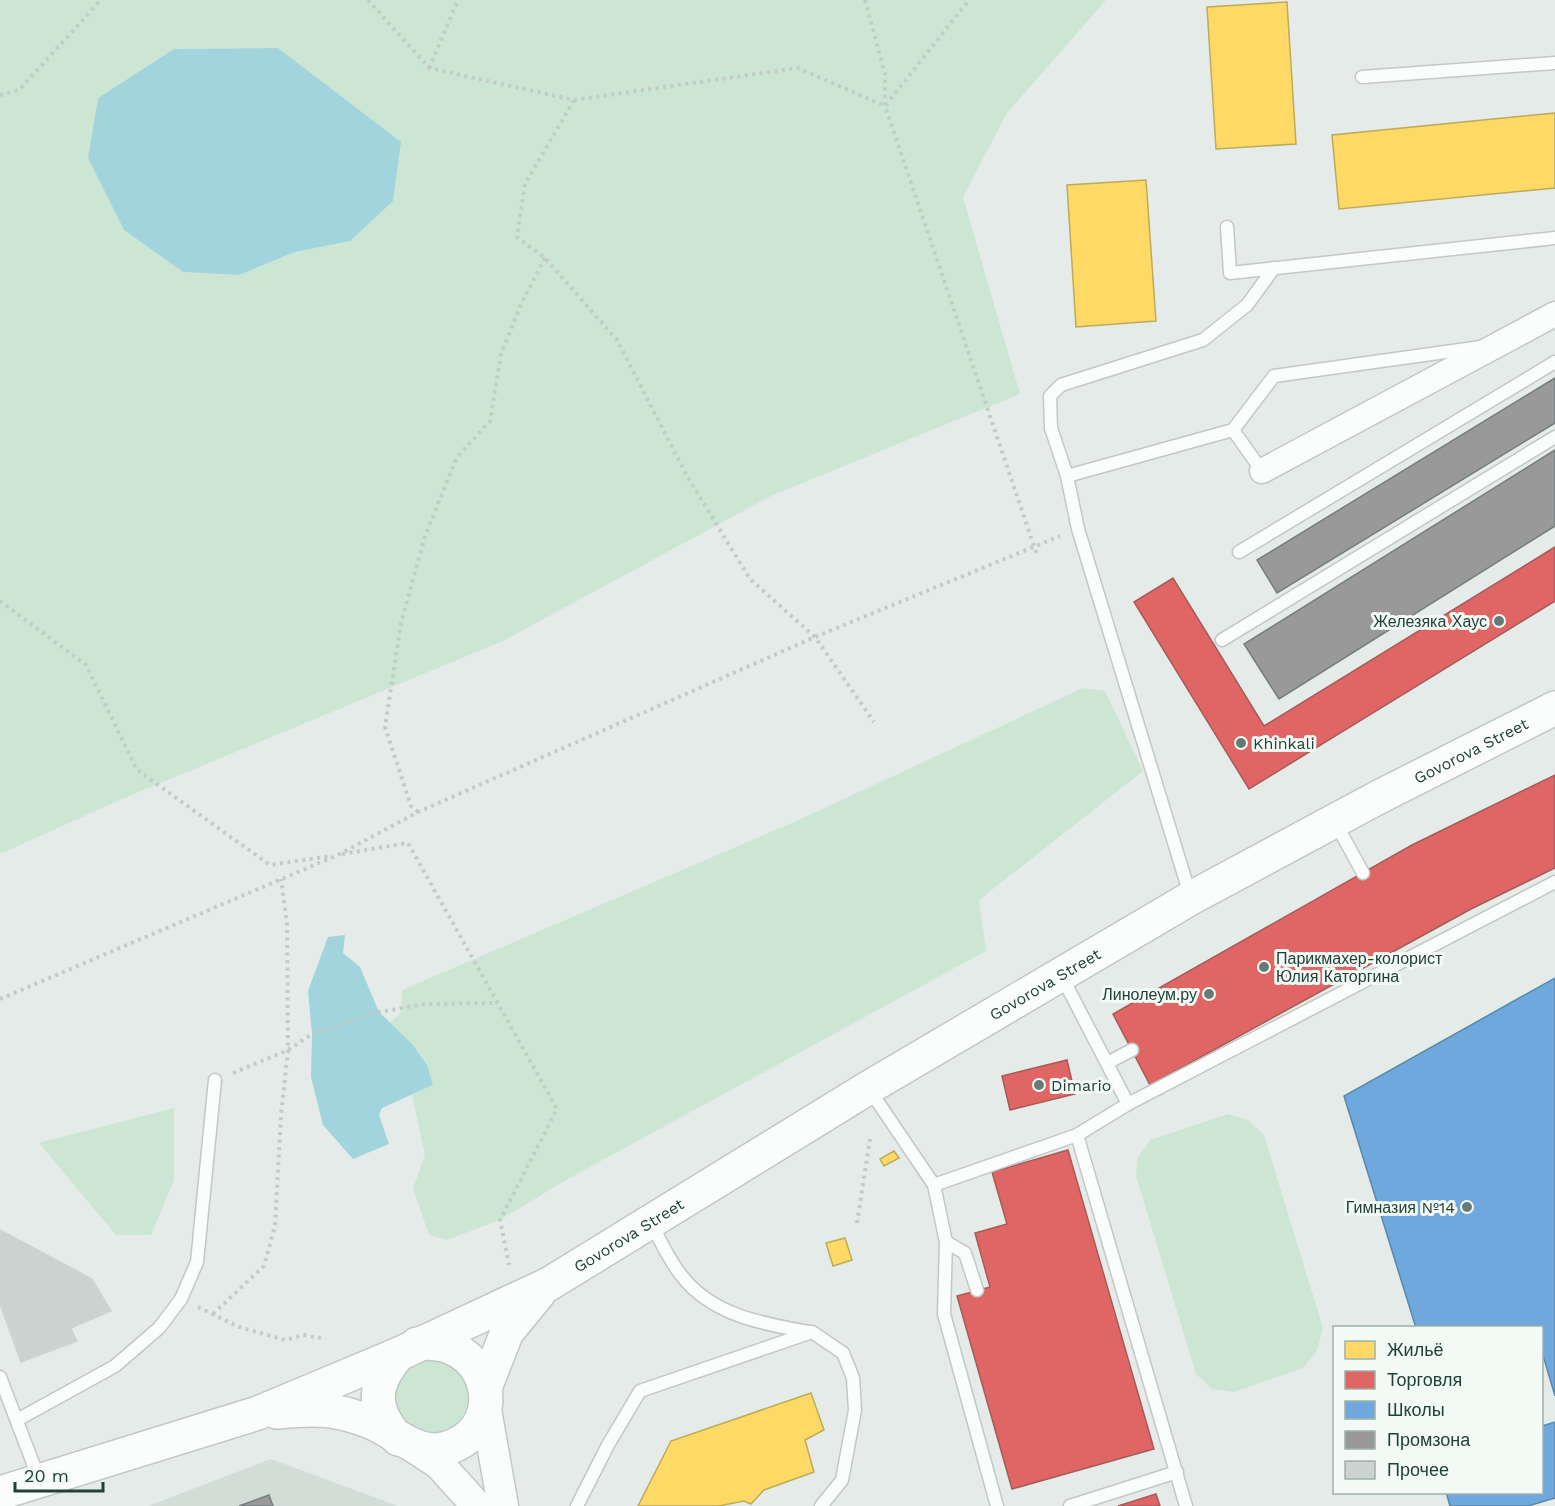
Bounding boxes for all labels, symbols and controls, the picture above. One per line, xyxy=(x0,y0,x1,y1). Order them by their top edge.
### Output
place label: Железяка Хаус xyxy=(1373,612,1487,631)
marker: Железяка Хаус xyxy=(1492,614,1506,628)
street label: Govorova Street xyxy=(1411,714,1531,787)
place label: Khinkali xyxy=(1253,734,1315,753)
marker: Khinkali xyxy=(1234,736,1248,750)
street label: Govorova Street xyxy=(986,944,1104,1024)
place label: Парикмахер-колорист Юлия Каторгина xyxy=(1276,949,1443,986)
marker: Парикмахер-колорист Юлия Каторгина xyxy=(1257,960,1271,974)
place label: Линолеум.ру xyxy=(1102,985,1197,1004)
marker: Линолеум.ру xyxy=(1202,987,1216,1001)
place label: Dimario xyxy=(1051,1076,1111,1095)
marker: Dimario xyxy=(1032,1078,1046,1092)
street label: Govorova Street xyxy=(570,1194,687,1276)
place label: Гимназия №14 xyxy=(1346,1198,1455,1217)
marker: Гимназия №14 xyxy=(1460,1200,1474,1214)
legend xyxy=(1333,1326,1543,1494)
text: Жильё xyxy=(1387,1339,1444,1360)
text: Торговля xyxy=(1387,1369,1462,1390)
text: Школы xyxy=(1387,1399,1445,1420)
text: Промзона xyxy=(1387,1429,1471,1450)
scale bar xyxy=(15,1455,104,1493)
text: Прочее xyxy=(1387,1459,1449,1480)
text: 20 m xyxy=(24,1465,69,1486)

